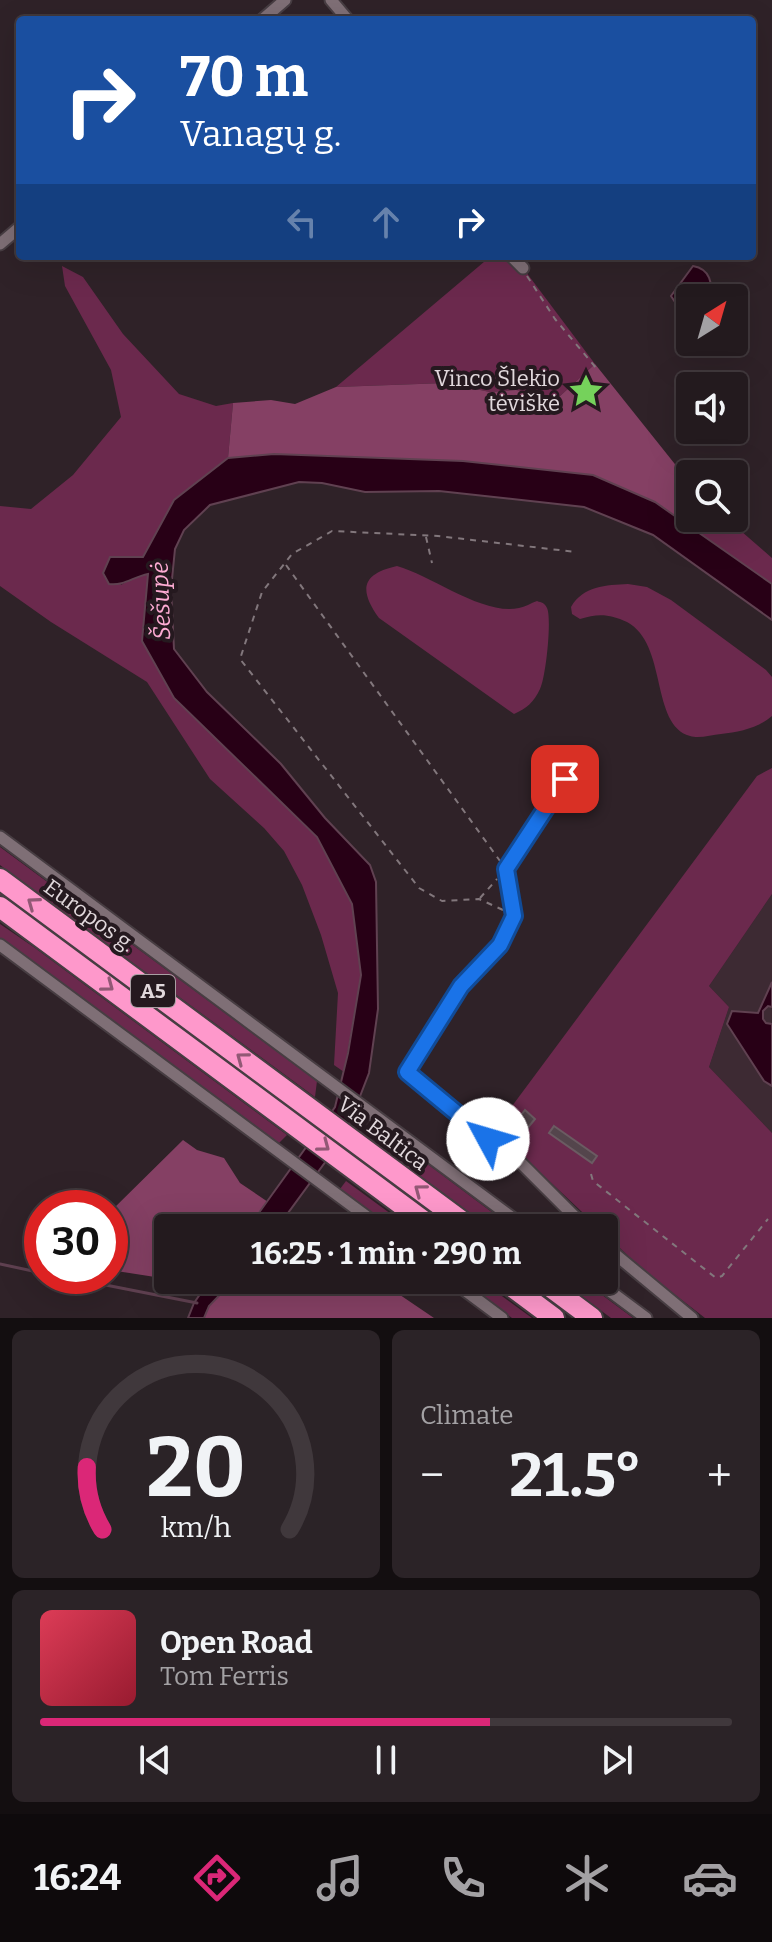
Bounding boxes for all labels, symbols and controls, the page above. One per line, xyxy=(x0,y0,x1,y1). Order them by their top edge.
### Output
text: 70 m xyxy=(180,44,308,111)
icon: right xyxy=(48,48,152,152)
text: Vanagų g. xyxy=(180,112,341,156)
icon: left xyxy=(280,200,324,244)
icon: ahead xyxy=(364,200,408,244)
icon: right xyxy=(448,200,492,244)
north arrow xyxy=(676,284,748,356)
map controls xyxy=(676,284,748,532)
place label: Vinco Šlekio tėviškė xyxy=(434,365,560,417)
place icon: Vinco Šlekio tėviškė xyxy=(567,372,605,410)
button: sound xyxy=(676,372,748,444)
button: search xyxy=(676,460,748,532)
water label: Šešupė xyxy=(145,561,176,641)
pin xyxy=(531,745,599,813)
icon: arrive xyxy=(543,757,587,801)
street label: Europos g. xyxy=(39,873,141,958)
one-way arrow xyxy=(28,898,42,913)
road number: A5 xyxy=(131,975,175,1007)
one-way arrow xyxy=(99,976,114,991)
one-way arrow xyxy=(237,1053,251,1067)
street label: Via Baltica xyxy=(332,1091,433,1176)
position arrow xyxy=(446,1097,530,1181)
one-way arrow xyxy=(315,1137,330,1151)
one-way arrow xyxy=(415,1186,429,1200)
speed limit sign: 30 xyxy=(24,1190,128,1294)
text: 16:25 · 1 min · 290 m xyxy=(251,1236,521,1272)
text: Climate xyxy=(420,1400,514,1431)
text: 20 xyxy=(146,1418,246,1518)
text: 21.5° xyxy=(509,1440,642,1512)
text: − xyxy=(420,1449,444,1502)
text: + xyxy=(707,1449,732,1502)
text: km/h xyxy=(161,1510,232,1545)
text: Open Road xyxy=(160,1625,313,1661)
text: Tom Ferris xyxy=(160,1661,289,1692)
icon: previous xyxy=(133,1738,177,1782)
icon: pause xyxy=(364,1738,408,1782)
icon: next xyxy=(595,1738,639,1782)
icon: directions xyxy=(189,1850,245,1906)
icon: music xyxy=(312,1850,368,1906)
icon: phone xyxy=(435,1850,491,1906)
icon: climate xyxy=(559,1850,615,1906)
icon: car xyxy=(682,1850,738,1906)
text: 16:24 xyxy=(34,1856,121,1900)

